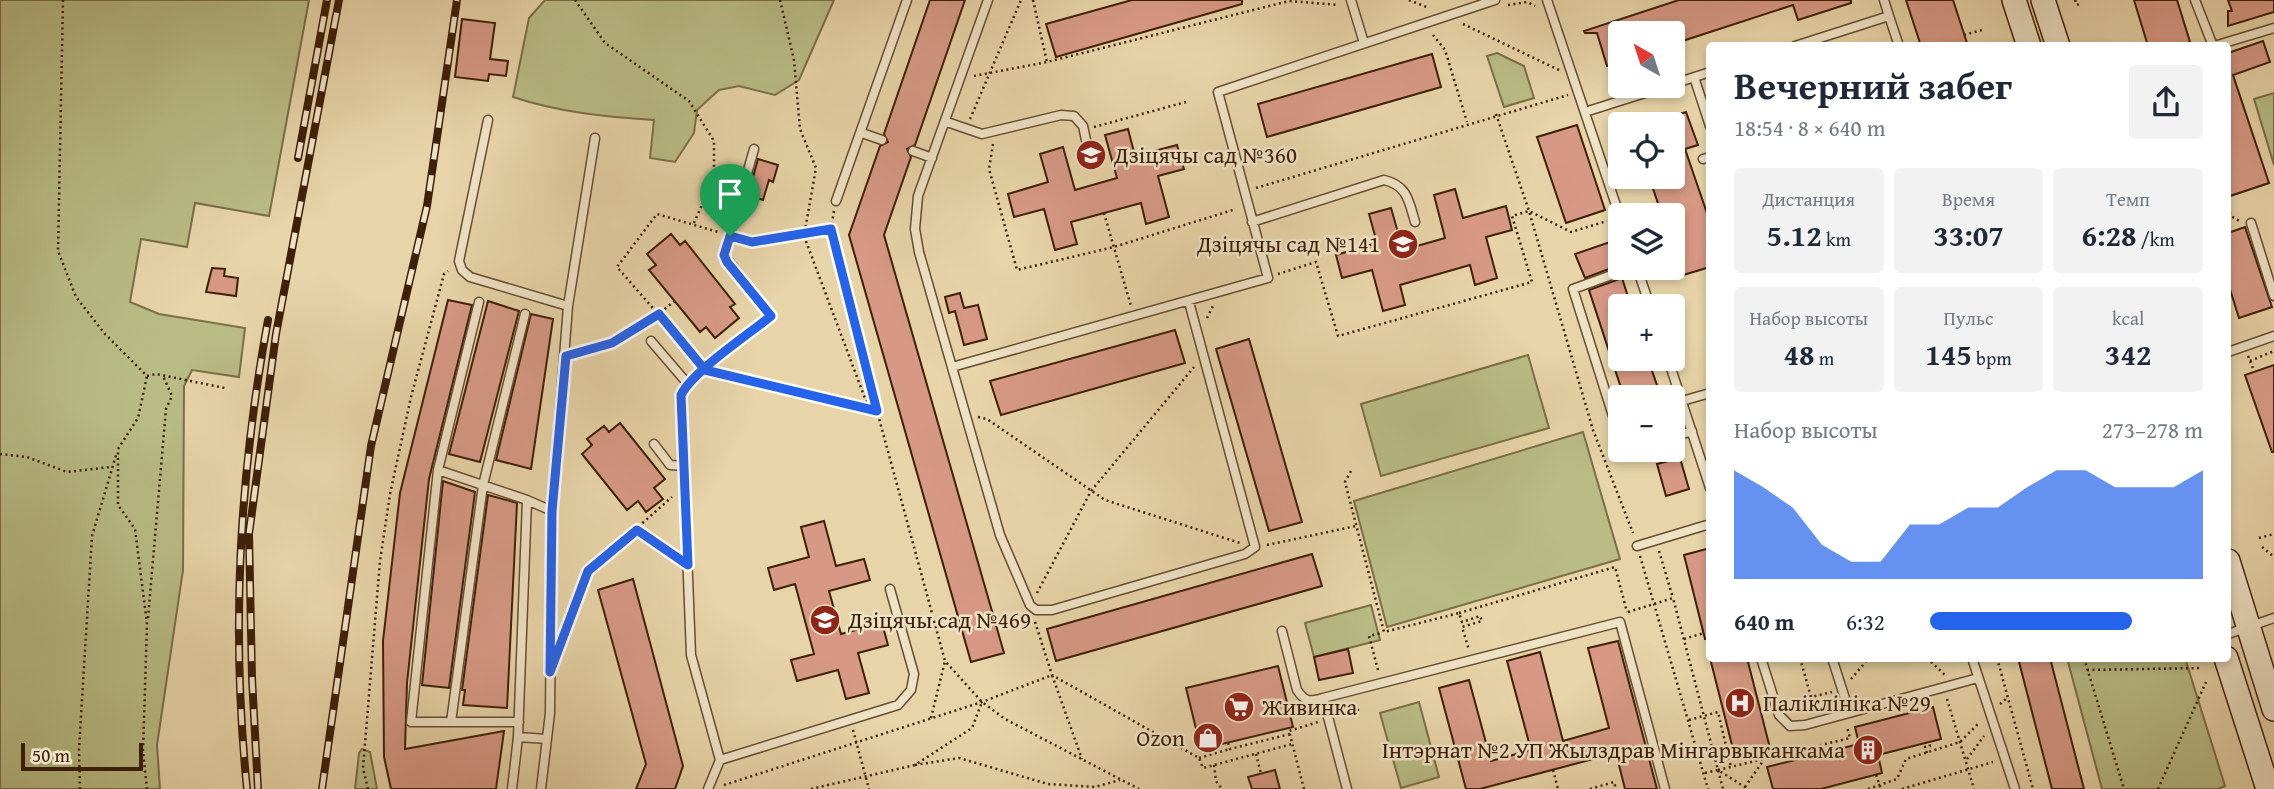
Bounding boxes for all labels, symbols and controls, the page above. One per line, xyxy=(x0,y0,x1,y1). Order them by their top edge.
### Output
north arrow xyxy=(1608,21,1685,98)
map controls xyxy=(1608,21,1685,462)
text: Вечерний забег xyxy=(1734,57,2012,113)
button: share xyxy=(2129,65,2203,139)
text: 18:54 · 8 × 640 m xyxy=(1734,111,1886,144)
button: locate xyxy=(1608,112,1685,189)
school or university icon: Дзіцячы сад №360 xyxy=(1074,138,1108,172)
place label: Дзіцячы сад №360 xyxy=(1113,138,1297,171)
pin xyxy=(700,164,760,236)
icon: arrive xyxy=(711,175,749,213)
text: Дистанция xyxy=(1762,185,1855,213)
text: Время xyxy=(1942,185,1995,213)
text: Темп xyxy=(2106,185,2150,213)
button: layers xyxy=(1608,203,1685,280)
text: 5.12 xyxy=(1767,213,1822,257)
text: 33:07 xyxy=(1933,213,2004,257)
text: 6:28 xyxy=(2081,213,2137,257)
text: km xyxy=(1822,225,1851,253)
text: /km xyxy=(2137,225,2175,253)
place label: Дзіцячы сад №141 xyxy=(1196,227,1380,260)
school or university icon: Дзіцячы сад №141 xyxy=(1386,227,1420,261)
button: + xyxy=(1608,294,1685,371)
text: Набор высоты xyxy=(1749,304,1868,332)
text: Пульс xyxy=(1944,304,1993,332)
text: kcal xyxy=(2112,304,2144,332)
text: 48 xyxy=(1783,332,1815,376)
text: 145 xyxy=(1925,332,1972,376)
text: 342 xyxy=(2105,332,2151,376)
text: m xyxy=(1815,344,1834,372)
text: bpm xyxy=(1972,344,2012,372)
button: − xyxy=(1608,385,1685,462)
text: Набор высоты xyxy=(1734,413,1878,446)
text: 273–278 m xyxy=(2102,413,2203,446)
school or university icon: Дзіцячы сад №469 xyxy=(808,603,842,637)
place label: Дзіцячы сад №469 xyxy=(847,603,1031,636)
text: 640 m xyxy=(1734,605,1795,638)
text: 6:32 xyxy=(1846,605,1885,638)
hospital icon: Паліклініка №29 xyxy=(1723,686,1757,720)
place label: Паліклініка №29 xyxy=(1763,686,1931,719)
supermarket icon: Живинка xyxy=(1222,690,1256,724)
place label: Живинка xyxy=(1261,690,1357,723)
place label: Ozon xyxy=(1136,721,1185,754)
shop icon: Ozon xyxy=(1191,721,1225,755)
place label: Інтэрнат №2 УП Жылздрав Мінгарвыканкама xyxy=(1382,733,1845,766)
building icon: Інтэрнат №2 УП Жылздрав Мінгарвыканкама xyxy=(1851,733,1885,767)
scale bar xyxy=(21,740,144,772)
text: 50 m xyxy=(32,741,70,769)

